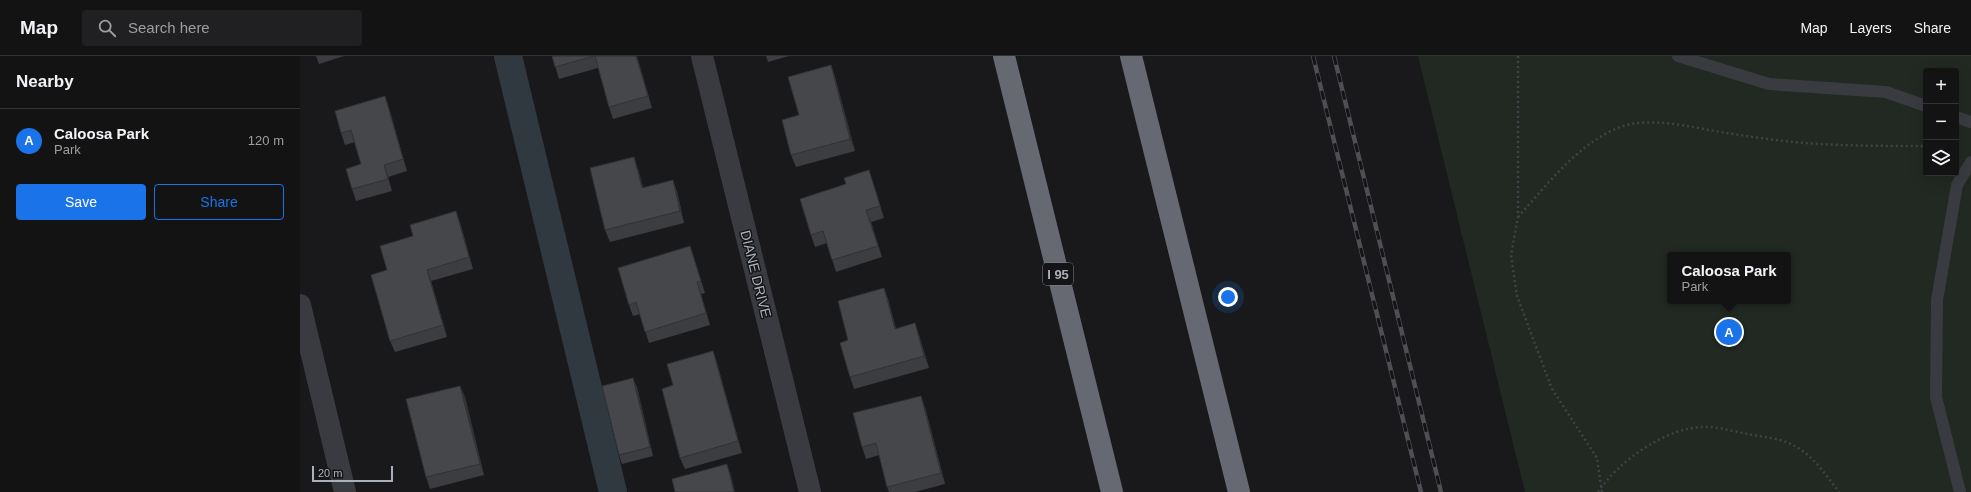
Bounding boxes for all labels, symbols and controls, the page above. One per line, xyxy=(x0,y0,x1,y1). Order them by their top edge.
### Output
search box xyxy=(82,10,362,46)
text: Map xyxy=(20,17,58,38)
icon: search xyxy=(96,17,118,39)
text: Search here xyxy=(128,19,210,36)
text: Map xyxy=(1800,20,1828,36)
text: Layers xyxy=(1850,20,1892,36)
text: Share xyxy=(1914,20,1951,36)
map controls xyxy=(1923,68,1959,176)
button: + xyxy=(1923,68,1959,104)
text: Nearby xyxy=(16,72,74,91)
button: − xyxy=(1923,104,1959,140)
text: Caloosa Park xyxy=(54,125,149,142)
text: A xyxy=(24,133,34,148)
text: 120 m xyxy=(248,133,284,148)
button: layers xyxy=(1923,140,1959,176)
text: Park xyxy=(54,142,81,157)
button: Save xyxy=(16,184,146,220)
button: Share xyxy=(154,184,284,220)
street label: DIANE DRIVE xyxy=(737,229,775,319)
popup xyxy=(1667,252,1791,304)
text: Caloosa Park xyxy=(1681,262,1777,279)
road number: I 95 xyxy=(1043,263,1073,285)
text: Park xyxy=(1681,279,1708,294)
your location xyxy=(1218,287,1238,307)
pin: A xyxy=(1716,317,1742,347)
scale bar xyxy=(312,464,393,483)
text: 20 m xyxy=(318,467,342,479)

